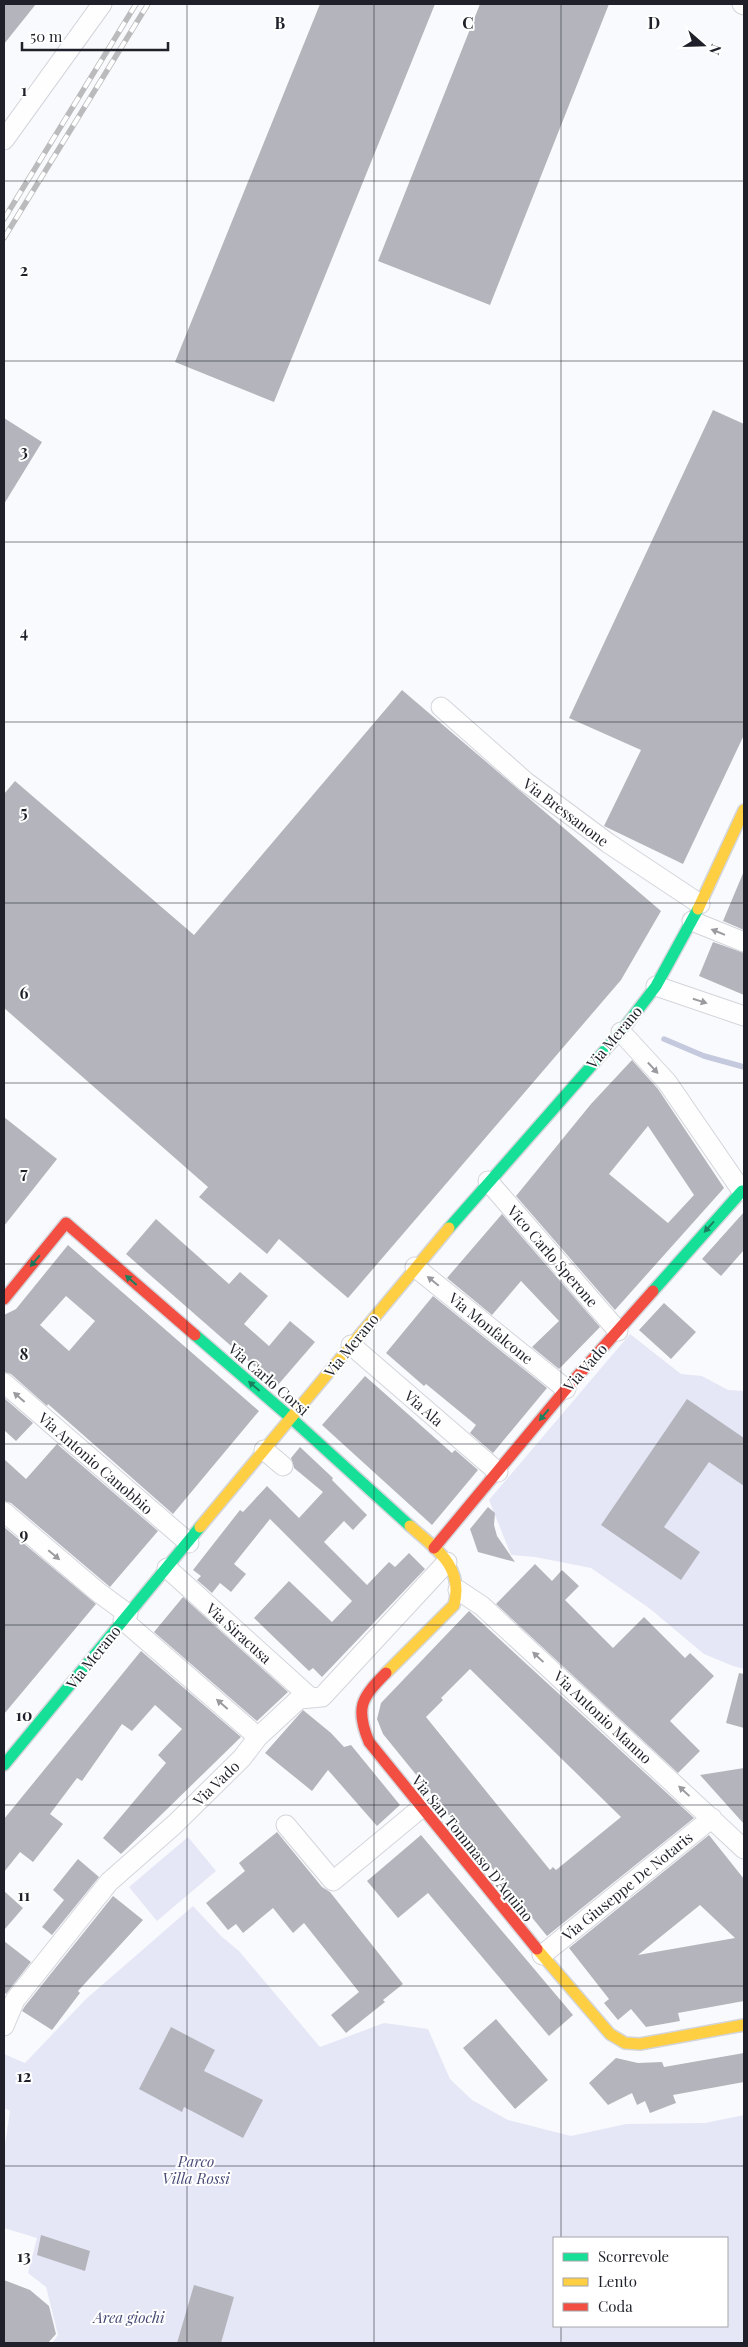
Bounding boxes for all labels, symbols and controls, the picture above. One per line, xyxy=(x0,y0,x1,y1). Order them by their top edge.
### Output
text: B xyxy=(275,12,286,33)
text: C xyxy=(462,12,474,33)
text: D xyxy=(648,12,660,33)
scale bar xyxy=(22,20,169,52)
north arrow xyxy=(678,20,728,70)
text: 50 m xyxy=(30,26,63,46)
text: N xyxy=(705,42,726,58)
text: 1 xyxy=(21,79,27,100)
text: 2 xyxy=(20,259,28,280)
text: 3 xyxy=(20,440,28,461)
text: 4 xyxy=(20,621,28,642)
street label: Via Bressanone xyxy=(518,773,613,851)
text: 5 xyxy=(20,801,28,822)
one-way arrow xyxy=(711,927,725,935)
text: 6 xyxy=(20,982,29,1003)
one-way arrow xyxy=(693,998,708,1006)
street label: Via Merano xyxy=(581,1001,646,1073)
one-way arrow xyxy=(647,1061,659,1073)
text: 7 xyxy=(20,1162,28,1183)
street label: Vico Carlo Sperone xyxy=(503,1200,603,1311)
one-way arrow xyxy=(704,1221,715,1234)
one-way arrow xyxy=(29,1254,40,1267)
one-way arrow xyxy=(126,1274,138,1286)
one-way arrow xyxy=(427,1276,440,1287)
street label: Via Monfalcone xyxy=(444,1287,537,1368)
street label: Via Merano xyxy=(319,1309,383,1382)
street label: Via Carlo Corsi xyxy=(224,1338,314,1420)
street label: Via Vado xyxy=(558,1339,611,1396)
text: 8 xyxy=(20,1343,29,1364)
one-way arrow xyxy=(249,1380,261,1392)
street label: Via Ala xyxy=(400,1385,448,1431)
one-way arrow xyxy=(13,1391,26,1402)
street label: Via Antonio Canobbio xyxy=(34,1407,158,1518)
one-way arrow xyxy=(539,1409,550,1422)
text: 9 xyxy=(20,1523,29,1544)
one-way arrow xyxy=(48,1549,61,1560)
street label: Via Siracusa xyxy=(201,1598,276,1668)
street label: Via Merano xyxy=(61,1621,125,1694)
one-way arrow xyxy=(532,1652,545,1663)
street label: Via Antonio Manno xyxy=(549,1665,657,1768)
one-way arrow xyxy=(215,1699,228,1710)
text: 10 xyxy=(16,1704,32,1725)
street label: Via Vado xyxy=(188,1756,243,1811)
street label: Via San Tommaso D'Aquino xyxy=(407,1770,538,1925)
one-way arrow xyxy=(678,1785,690,1797)
street label: Via Giuseppe De Notaris xyxy=(557,1827,696,1946)
text: 11 xyxy=(18,1884,30,1905)
text: 12 xyxy=(17,2065,31,2086)
park label: Parco Villa Rossi xyxy=(162,2151,230,2188)
legend xyxy=(553,2237,728,2327)
text: 13 xyxy=(17,2245,31,2266)
text: Scorrevole xyxy=(598,2246,669,2266)
text: Lento xyxy=(598,2271,637,2291)
text: Coda xyxy=(598,2296,633,2316)
park label: Area giochi xyxy=(91,2307,165,2327)

